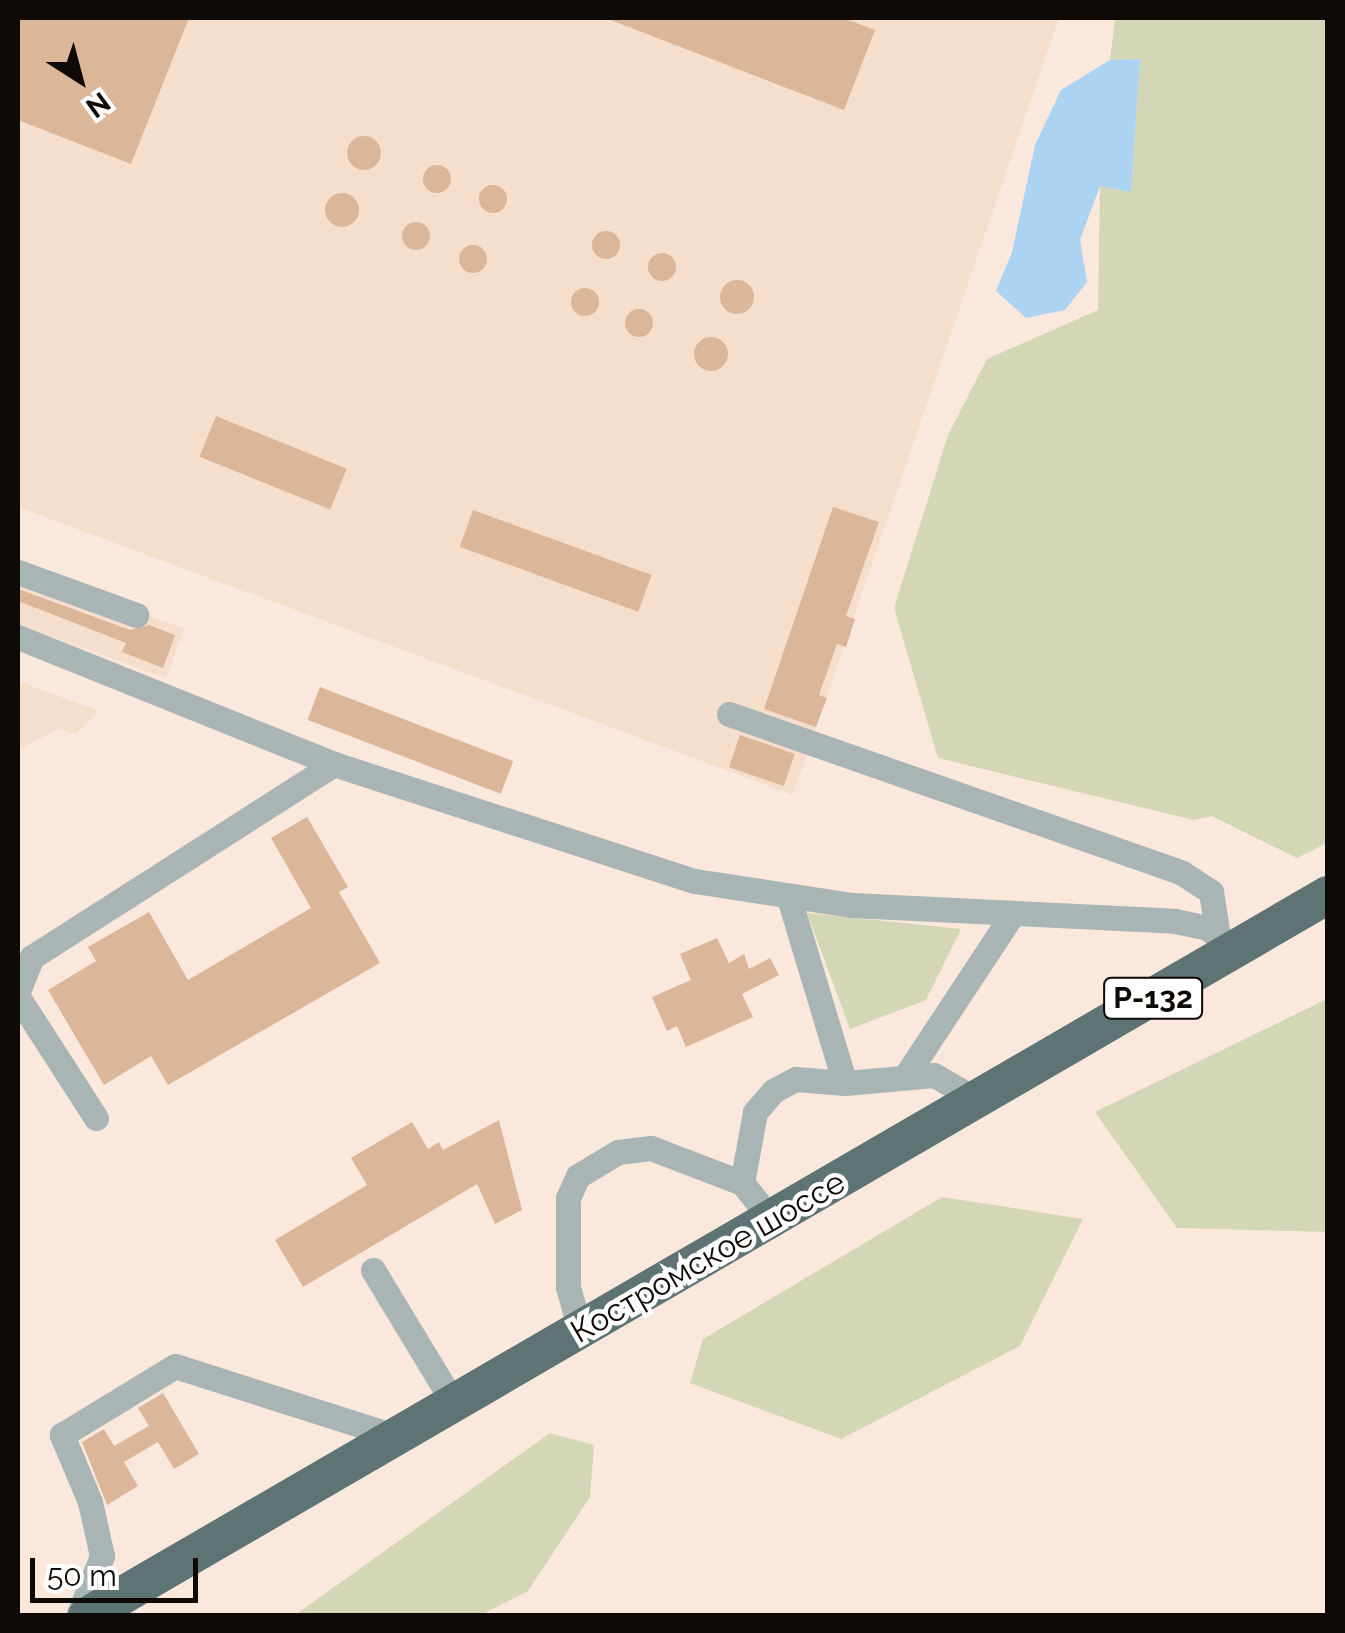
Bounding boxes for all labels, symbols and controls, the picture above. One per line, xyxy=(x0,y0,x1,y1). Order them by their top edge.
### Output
north arrow xyxy=(30,30,130,130)
text: N xyxy=(80,85,116,124)
road number: Р-132 xyxy=(1103,973,1203,1023)
street label: Костромское шоссе xyxy=(564,1163,852,1351)
scale bar xyxy=(35,1538,202,1600)
text: 50 m xyxy=(47,1558,117,1593)

